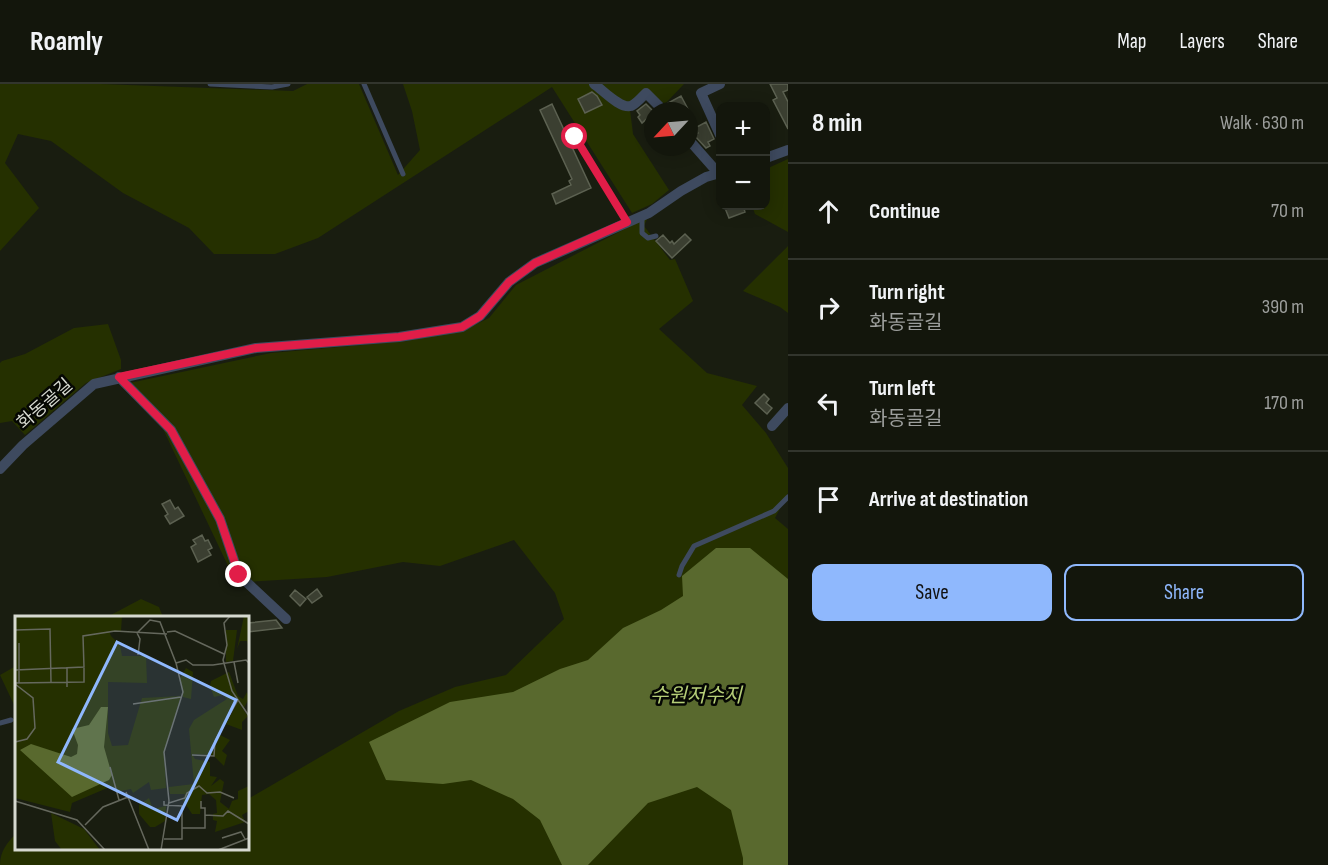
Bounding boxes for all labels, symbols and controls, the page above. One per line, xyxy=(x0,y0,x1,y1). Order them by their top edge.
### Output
text: Roamly xyxy=(30,25,103,58)
text: Map xyxy=(1117,29,1146,54)
text: Layers xyxy=(1179,29,1225,54)
text: Share xyxy=(1258,29,1298,54)
north arrow xyxy=(644,102,698,156)
map controls xyxy=(716,102,770,210)
button: + xyxy=(716,102,770,156)
text: 8 min xyxy=(812,108,862,139)
text: Walk · 630 m xyxy=(1220,111,1304,135)
route start xyxy=(561,123,587,149)
button: − xyxy=(716,156,770,210)
icon: ahead xyxy=(812,195,845,228)
text: Continue xyxy=(869,198,940,225)
text: 70 m xyxy=(1271,199,1304,223)
text: Turn right xyxy=(869,279,945,306)
icon: right xyxy=(812,291,845,324)
text: 390 m xyxy=(1262,295,1304,319)
text: 화동골길 xyxy=(869,311,943,335)
street label: 화동골길 xyxy=(13,374,77,434)
text: Turn left xyxy=(869,375,935,402)
icon: left xyxy=(812,387,845,420)
text: 170 m xyxy=(1264,391,1304,415)
text: 화동골길 xyxy=(869,407,943,431)
icon: arrive xyxy=(812,483,845,516)
text: Arrive at destination xyxy=(869,486,1028,513)
route end xyxy=(225,561,251,587)
button: Save xyxy=(812,564,1052,621)
button: Share xyxy=(1064,564,1304,621)
inset map xyxy=(15,616,249,850)
water label: 수원저수지 xyxy=(650,684,744,708)

